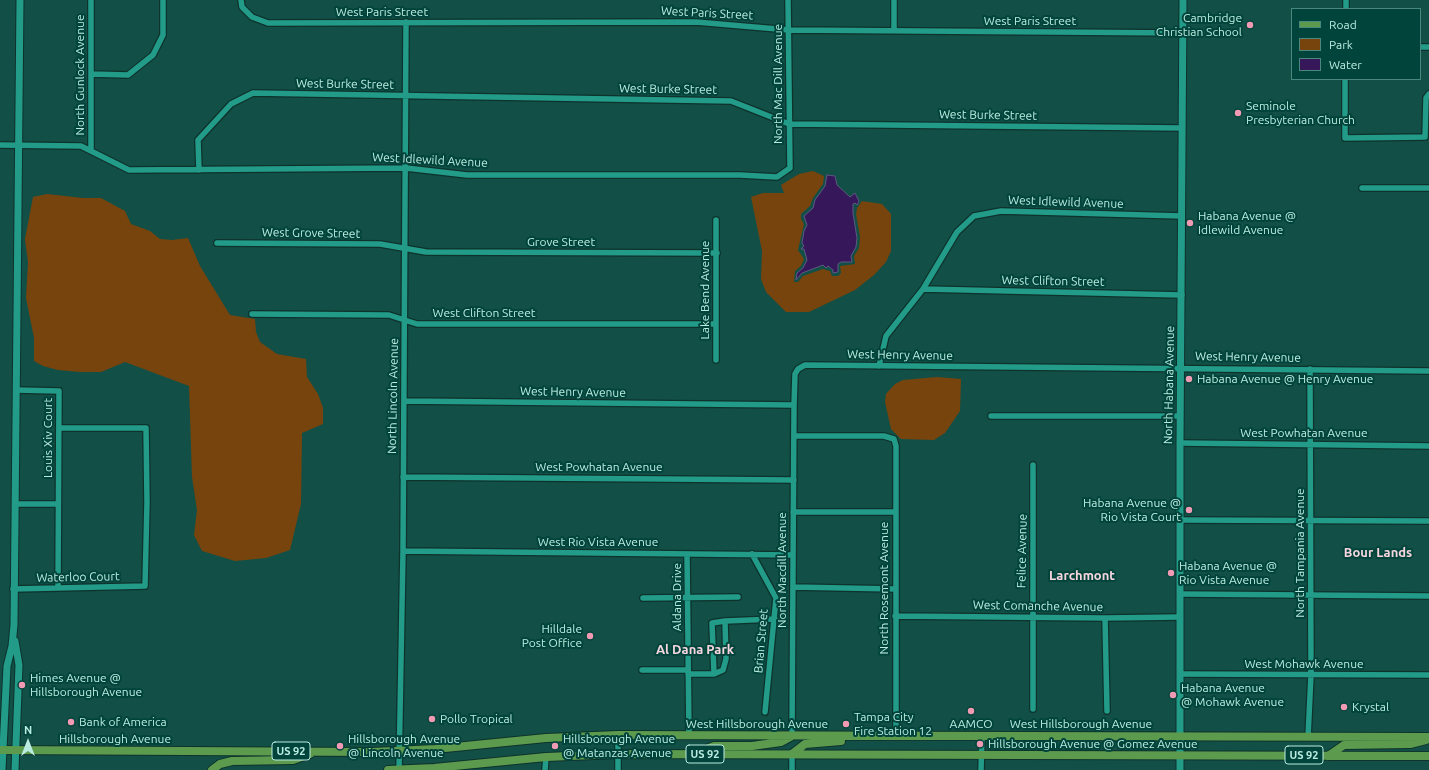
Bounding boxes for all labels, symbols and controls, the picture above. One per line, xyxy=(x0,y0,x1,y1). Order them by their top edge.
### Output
street label: West Paris Street xyxy=(660,3,754,23)
street label: West Paris Street xyxy=(336,5,428,19)
legend xyxy=(1291,8,1421,80)
place label: Cambridge Christian School xyxy=(1156,11,1242,39)
street label: North Gunlock Avenue xyxy=(73,14,87,136)
street label: West Paris Street xyxy=(984,14,1076,28)
text: Road xyxy=(1329,18,1357,31)
marker: Cambridge Christian School xyxy=(1245,20,1255,30)
street label: North Mac Dill Avenue xyxy=(771,24,785,144)
text: Park xyxy=(1329,38,1353,51)
text: Water xyxy=(1329,58,1362,71)
street label: West Burke Street xyxy=(296,76,394,92)
street label: West Burke Street xyxy=(619,81,717,97)
place label: Seminole Presbyterian Church xyxy=(1246,99,1355,127)
street label: West Burke Street xyxy=(939,107,1037,123)
marker: Seminole Presbyterian Church xyxy=(1233,108,1243,118)
street label: West Idlewild Avenue xyxy=(372,150,488,170)
street label: West Idlewild Avenue xyxy=(1008,193,1124,211)
place label: Habana Avenue @ Idlewild Avenue xyxy=(1198,209,1296,237)
marker: Habana Avenue @ Idlewild Avenue xyxy=(1185,218,1195,228)
street label: West Grove Street xyxy=(262,225,360,241)
street label: Grove Street xyxy=(527,235,595,249)
street label: Lake Bend Avenue xyxy=(698,241,712,339)
street label: West Clifton Street xyxy=(1001,273,1105,289)
street label: West Clifton Street xyxy=(432,306,536,320)
street label: North Habana Avenue xyxy=(1161,326,1177,444)
street label: North Lincoln Avenue xyxy=(385,338,401,454)
street label: West Henry Avenue xyxy=(847,347,953,363)
street label: West Henry Avenue xyxy=(1195,349,1301,365)
place label: Habana Avenue @ Henry Avenue xyxy=(1197,372,1373,386)
marker: Habana Avenue @ Henry Avenue xyxy=(1184,374,1194,384)
street label: West Henry Avenue xyxy=(520,384,626,400)
street label: Louis Xiv Court xyxy=(41,398,55,478)
street label: West Powhatan Avenue xyxy=(1240,426,1368,440)
street label: West Powhatan Avenue xyxy=(535,460,663,474)
street label: North Tampania Avenue xyxy=(1293,488,1307,618)
place label: Habana Avenue @ Rio Vista Court xyxy=(1083,496,1181,524)
marker: Habana Avenue @ Rio Vista Court xyxy=(1184,505,1194,515)
street label: North Macdill Avenue xyxy=(775,512,789,628)
street label: Felice Avenue xyxy=(1014,514,1030,588)
street label: North Rosemont Avenue xyxy=(877,522,891,654)
street label: West Rio Vista Avenue xyxy=(538,535,658,549)
district label: Bour Lands xyxy=(1344,545,1412,561)
place label: Habana Avenue @ Rio Vista Avenue xyxy=(1179,559,1277,587)
street label: Aldana Drive xyxy=(670,563,684,631)
district label: Larchmont xyxy=(1049,568,1115,584)
marker: Habana Avenue @ Rio Vista Avenue xyxy=(1166,568,1176,578)
street label: Waterloo Court xyxy=(36,569,120,585)
street label: West Comanche Avenue xyxy=(973,598,1103,614)
street label: Brian Street xyxy=(751,608,771,674)
place label: Hilldale Post Office xyxy=(522,622,582,650)
marker: Hilldale Post Office xyxy=(585,631,595,641)
district label: Al Dana Park xyxy=(656,642,734,658)
street label: West Mohawk Avenue xyxy=(1244,657,1364,671)
place label: Himes Avenue @ Hillsborough Avenue xyxy=(30,671,142,699)
marker: Himes Avenue @ Hillsborough Avenue xyxy=(17,680,27,690)
place label: Habana Avenue @ Mohawk Avenue xyxy=(1181,681,1284,709)
marker: Habana Avenue @ Mohawk Avenue xyxy=(1168,690,1178,700)
place label: Krystal xyxy=(1352,700,1389,714)
marker: Krystal xyxy=(1339,702,1349,712)
marker: AAMCO xyxy=(966,706,976,716)
place label: Tampa City Fire Station 12 xyxy=(854,710,932,738)
place label: Pollo Tropical xyxy=(440,712,513,726)
marker: Pollo Tropical xyxy=(427,714,437,724)
place label: Bank of America xyxy=(79,715,167,729)
marker: Bank of America xyxy=(66,717,76,727)
street label: West Hillsborough Avenue xyxy=(686,717,828,731)
place label: AAMCO xyxy=(950,717,992,731)
street label: West Hillsborough Avenue xyxy=(1010,717,1152,731)
marker: Tampa City Fire Station 12 xyxy=(841,719,851,729)
north arrow xyxy=(8,722,48,762)
text: N xyxy=(24,724,32,736)
street label: Hillsborough Avenue xyxy=(59,732,171,746)
place label: Hillsborough Avenue @ Lincoln Avenue xyxy=(348,732,460,760)
place label: Hillsborough Avenue @ Matanzas Avenue xyxy=(563,732,675,760)
place label: Hillsborough Avenue @ Gomez Avenue xyxy=(988,737,1198,751)
marker: Hillsborough Avenue @ Gomez Avenue xyxy=(975,739,985,749)
marker: Hillsborough Avenue @ Lincoln Avenue xyxy=(335,741,345,751)
marker: Hillsborough Avenue @ Matanzas Avenue xyxy=(550,741,560,751)
road number: US 92 xyxy=(272,742,310,760)
road number: US 92 xyxy=(686,745,724,763)
road number: US 92 xyxy=(1285,746,1323,764)

